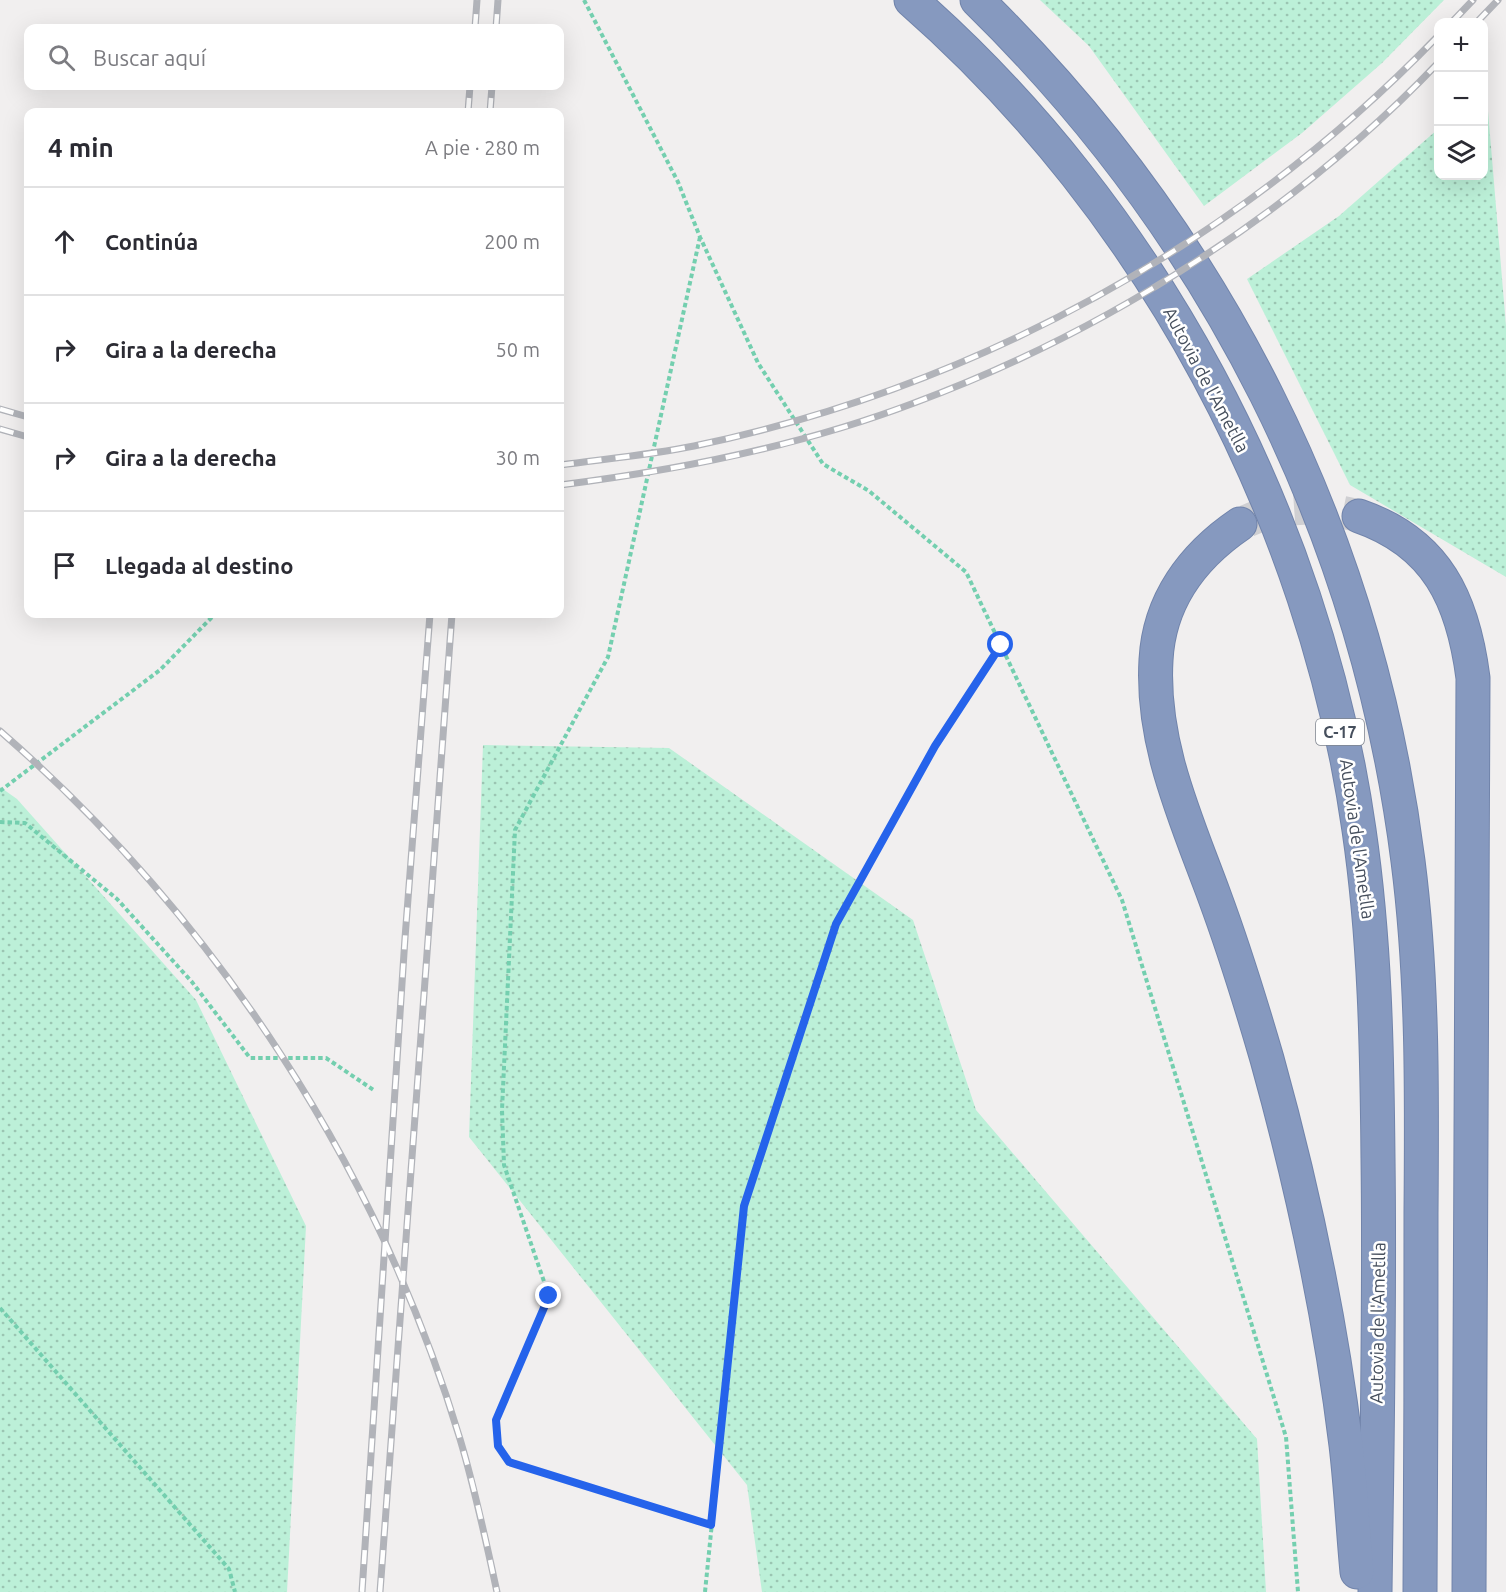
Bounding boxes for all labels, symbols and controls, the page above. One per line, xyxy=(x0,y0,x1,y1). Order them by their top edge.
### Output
map controls xyxy=(1434,18,1488,180)
button: + xyxy=(1434,18,1488,72)
search box xyxy=(24,24,564,90)
icon: search xyxy=(45,41,78,74)
text: Buscar aquí xyxy=(93,45,206,70)
button: − xyxy=(1434,72,1488,126)
button: layers xyxy=(1434,126,1488,180)
text: 4 min xyxy=(48,133,114,162)
text: A pie · 280 m xyxy=(425,136,540,159)
icon: ahead xyxy=(48,225,81,258)
text: Continúa xyxy=(105,229,198,254)
text: 200 m xyxy=(484,230,540,253)
street label: Autovia de l'Ametlla xyxy=(1160,304,1254,456)
icon: right xyxy=(48,333,81,366)
text: Gira a la derecha xyxy=(105,337,277,362)
text: 50 m xyxy=(496,338,540,361)
icon: right xyxy=(48,441,81,474)
text: Gira a la derecha xyxy=(105,445,277,470)
text: 30 m xyxy=(496,446,540,469)
icon: arrive xyxy=(48,549,81,582)
text: Llegada al destino xyxy=(105,553,293,578)
route start xyxy=(987,631,1013,657)
road number: C-17 xyxy=(1316,719,1364,745)
street label: Autovia de l'Ametlla xyxy=(1337,758,1379,920)
street label: Autovia de l'Ametlla xyxy=(1366,1242,1388,1404)
route end xyxy=(535,1282,561,1308)

